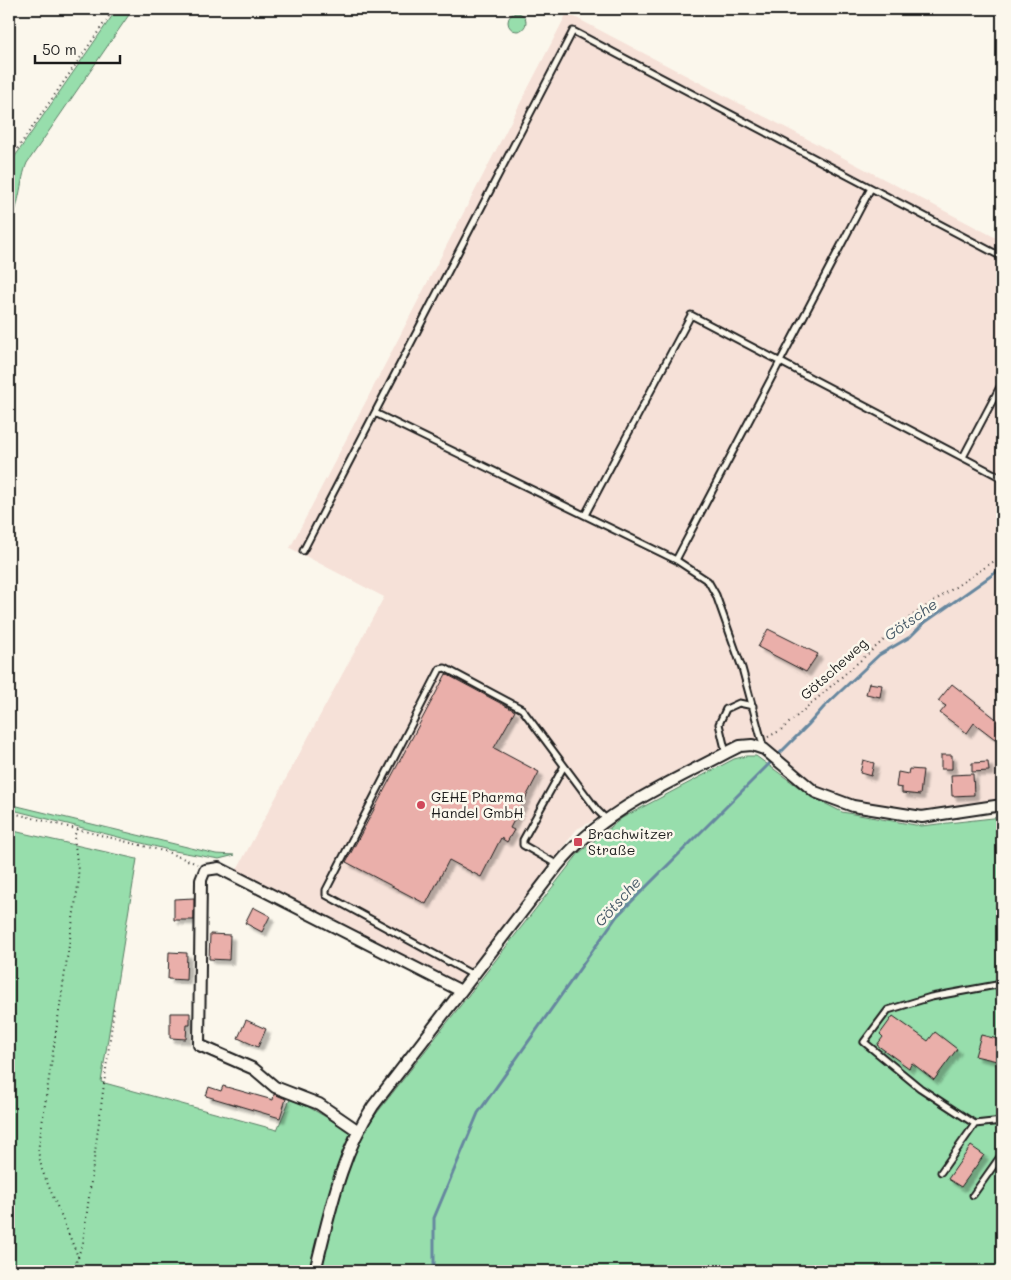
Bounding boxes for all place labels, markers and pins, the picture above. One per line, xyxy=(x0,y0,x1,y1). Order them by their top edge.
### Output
place label: GEHE Pharma Handel GmbH xyxy=(431,787,524,822)
marker: GEHE Pharma Handel GmbH xyxy=(415,799,427,811)
place label: Brachwitzer Straße xyxy=(588,824,673,859)
marker: Brachwitzer Straße xyxy=(572,836,584,848)

